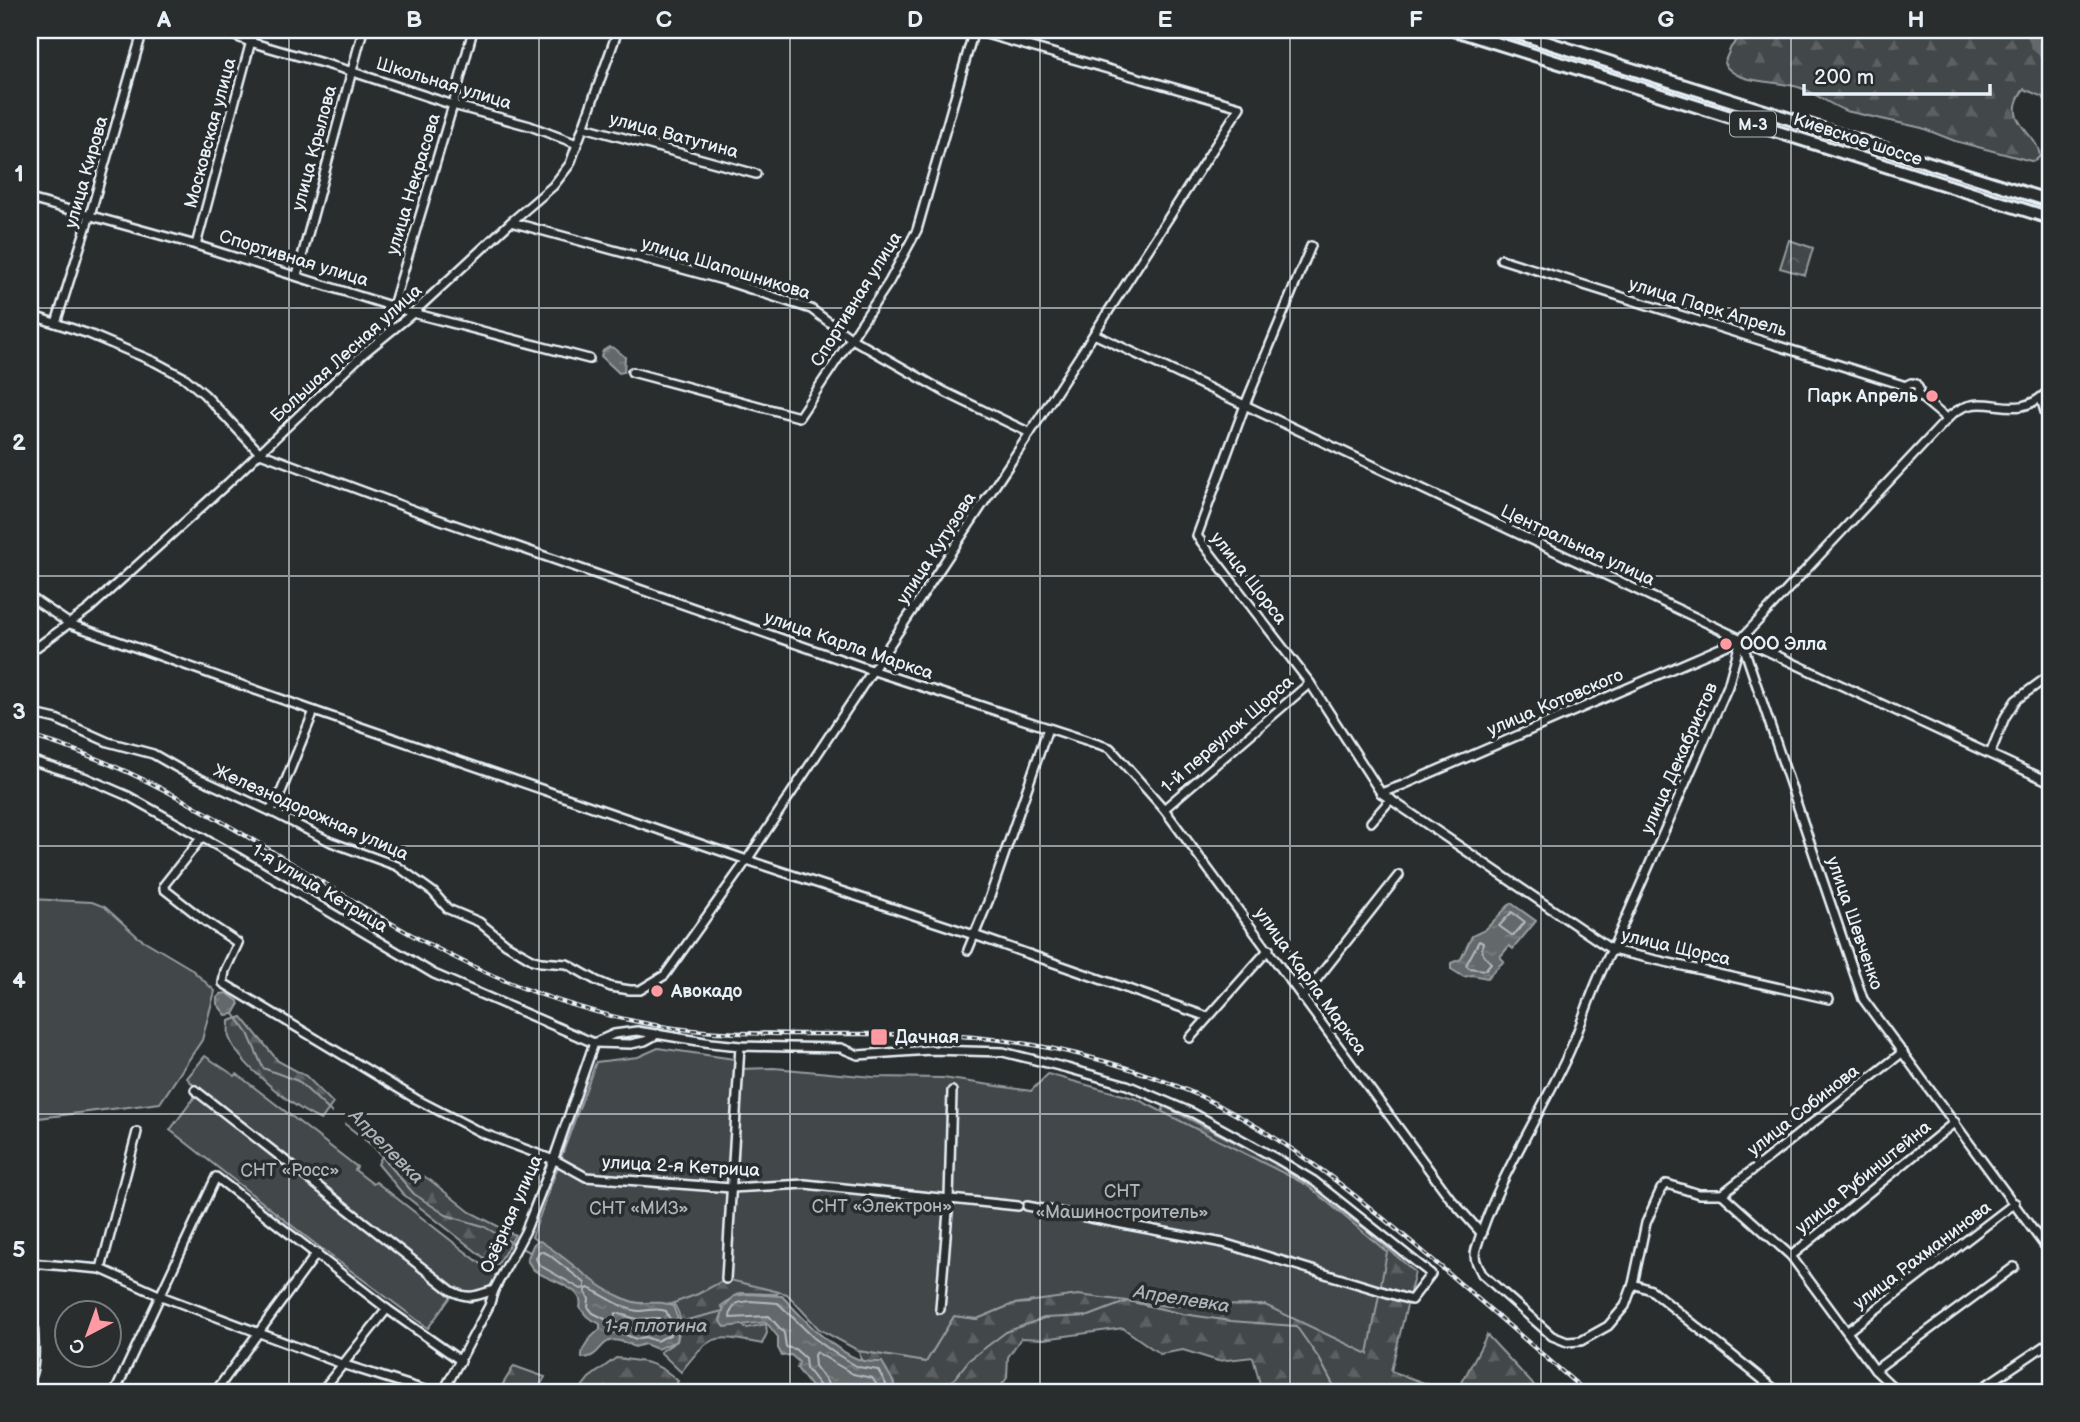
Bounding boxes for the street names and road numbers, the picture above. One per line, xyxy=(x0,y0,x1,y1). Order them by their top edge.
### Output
street label: Школьная улица xyxy=(374,53,514,114)
street label: Московская улица xyxy=(180,55,241,211)
street label: улица Крылова xyxy=(288,83,341,213)
street label: улица Ватутина xyxy=(607,108,741,163)
street label: Киевское шоссе xyxy=(1791,109,1925,170)
street label: улица Некрасова xyxy=(382,111,445,257)
road number: М-3 xyxy=(1730,112,1776,136)
street label: улица Кирова xyxy=(60,113,113,231)
street label: Спортивная улица xyxy=(217,226,371,291)
street label: Спортивная улица xyxy=(806,228,907,371)
street label: улица Шапошникова xyxy=(639,233,813,304)
street label: улица Парк Апрель xyxy=(1626,273,1789,342)
street label: Большая Лесная улица xyxy=(266,280,426,427)
street label: улица Кутузова xyxy=(892,488,981,608)
street label: Центральная улица xyxy=(1497,500,1659,591)
street label: улица Щорса xyxy=(1206,528,1291,629)
street label: улица Карла Маркса xyxy=(762,607,936,684)
street label: улица Котовского xyxy=(1484,664,1626,741)
street label: 1-й переулок Щорса xyxy=(1157,671,1298,797)
street label: улица Декабристов xyxy=(1637,679,1722,837)
street label: Железнодорожная улица xyxy=(210,760,412,865)
street label: 1-я улица Кетрица xyxy=(248,840,392,937)
street label: улица Шевченко xyxy=(1822,854,1887,993)
street label: улица Карла Маркса xyxy=(1250,903,1371,1059)
street label: улица Щорса xyxy=(1619,925,1733,970)
street label: улица Собинова xyxy=(1743,1060,1864,1160)
street label: улица Рубинштейна xyxy=(1791,1116,1935,1238)
street label: Озёрная улица xyxy=(476,1152,547,1277)
street label: улица 2-я Кетрица xyxy=(601,1152,761,1181)
street label: улица Рахманинова xyxy=(1849,1196,1996,1314)

